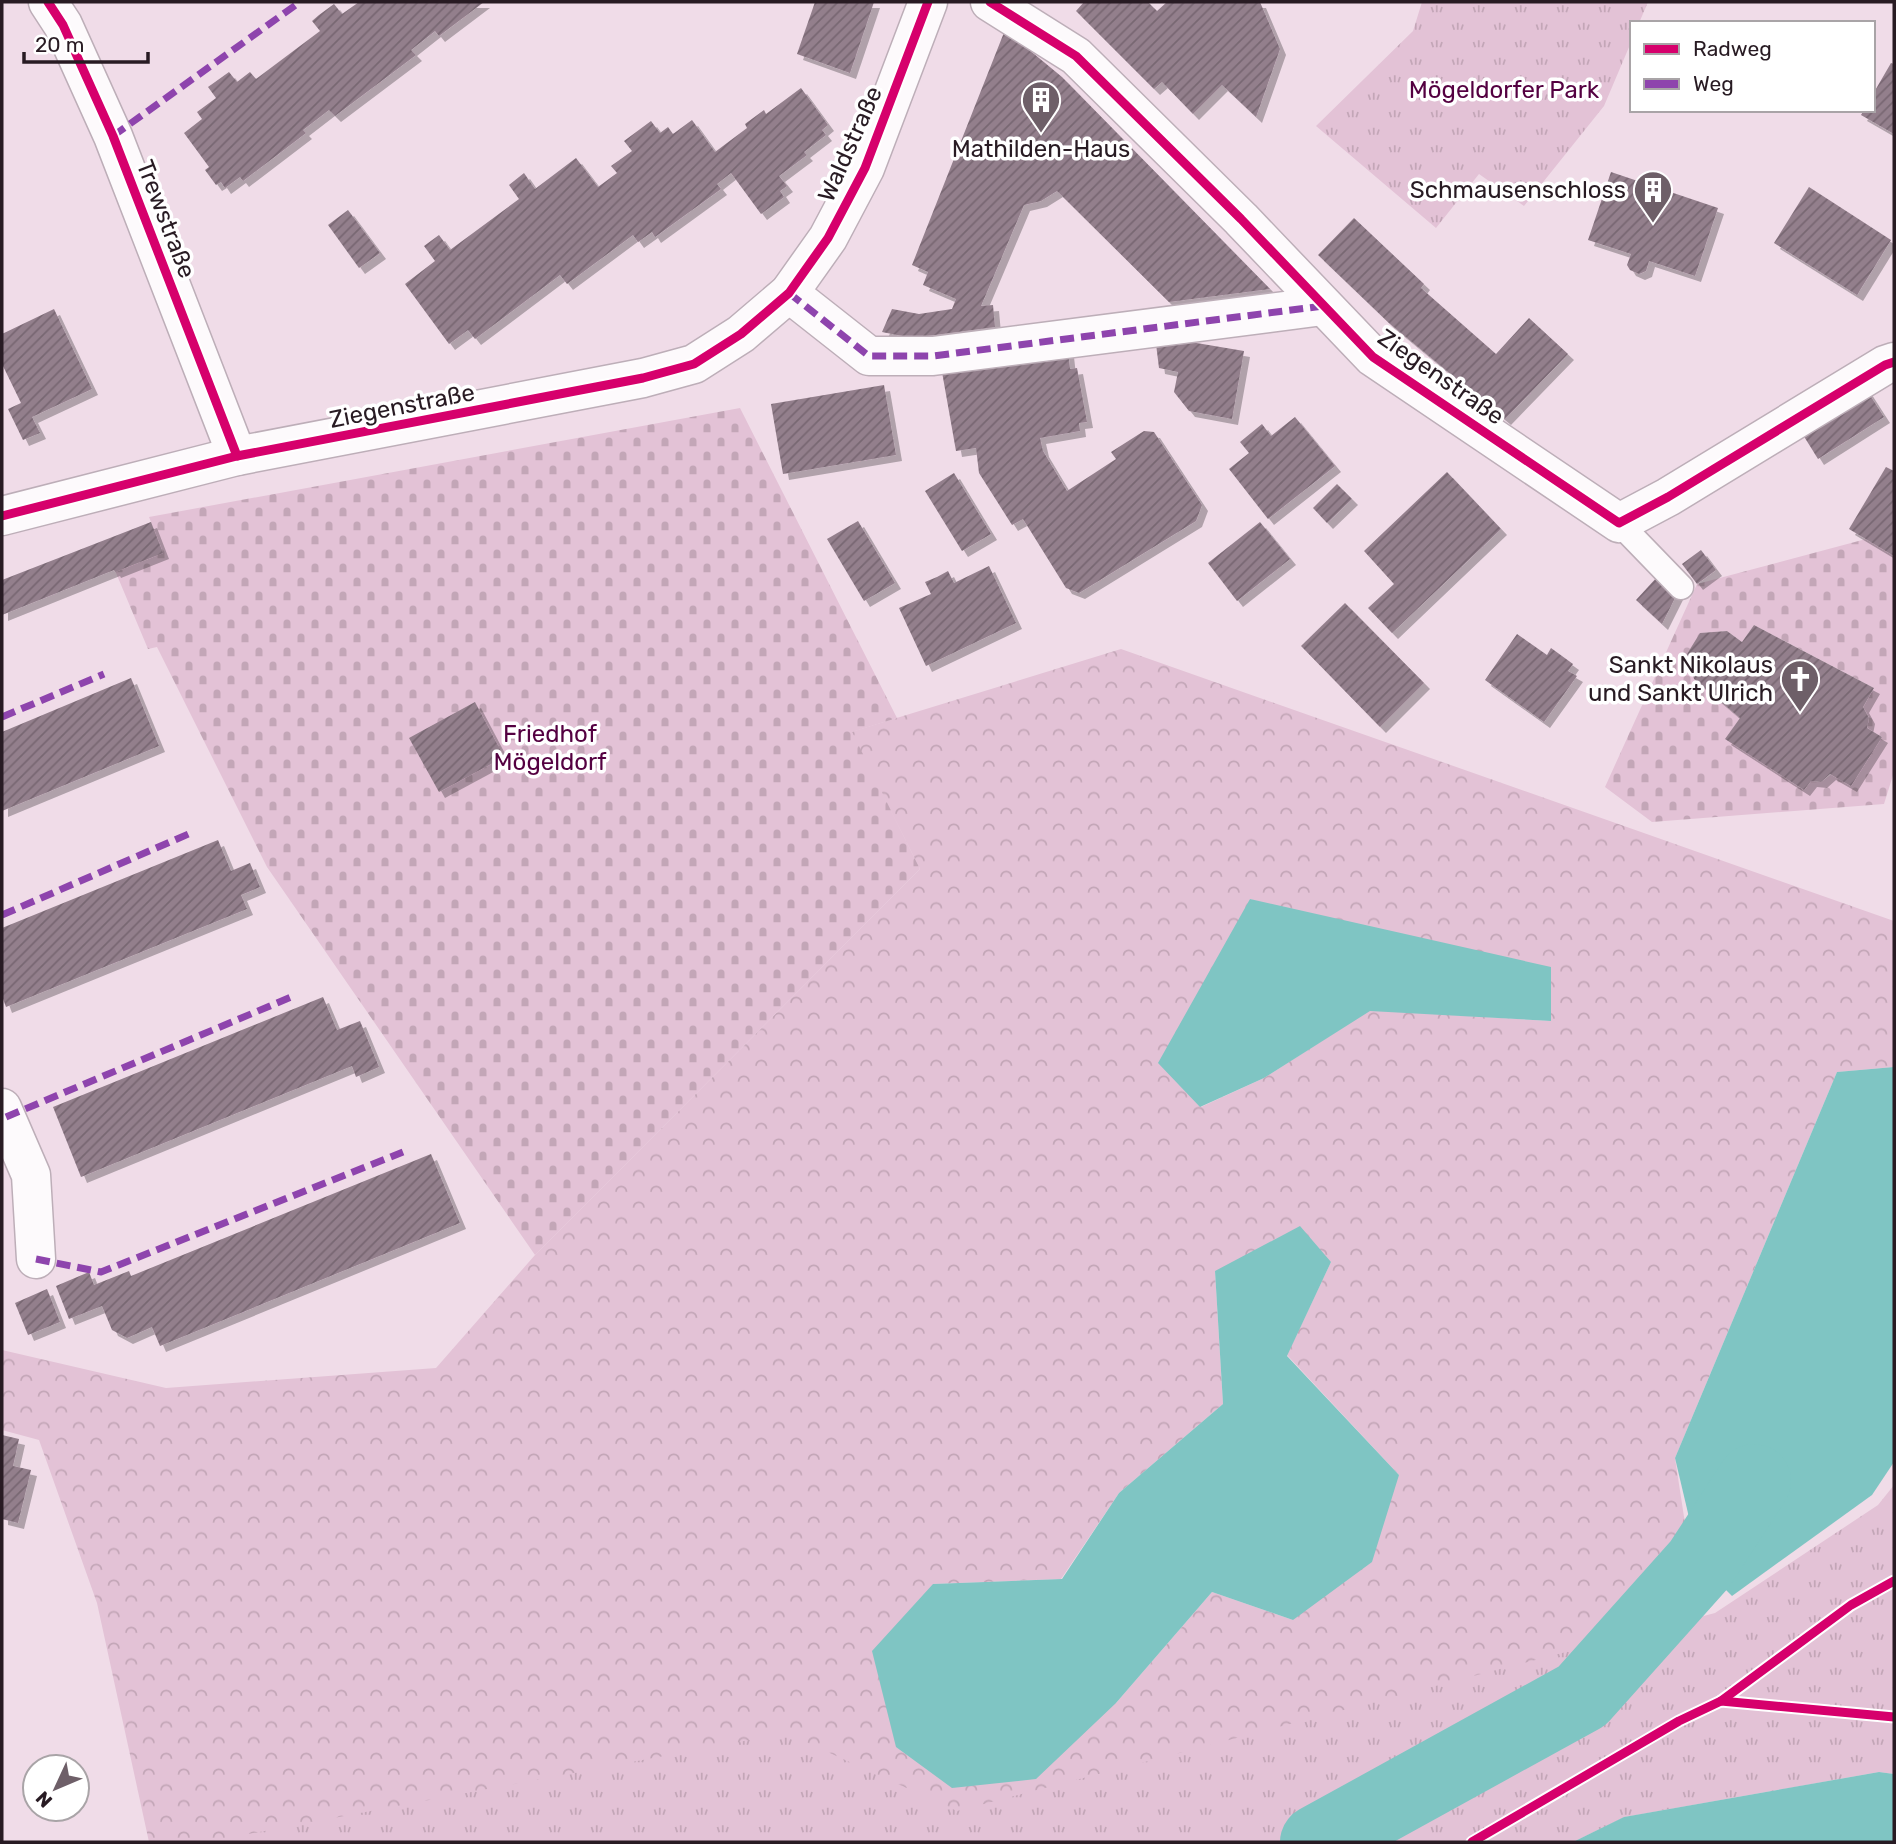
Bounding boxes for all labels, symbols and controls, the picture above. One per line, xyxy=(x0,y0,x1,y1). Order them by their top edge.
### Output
scale bar xyxy=(24,21,149,65)
legend xyxy=(1630,21,1875,112)
text: 20 m xyxy=(35,32,84,57)
text: Radweg xyxy=(1693,36,1772,61)
text: Weg xyxy=(1693,71,1734,96)
park label: Mögeldorfer Park xyxy=(1409,76,1600,104)
building icon: Mathilden-Haus xyxy=(1020,79,1062,134)
street label: Waldstraße xyxy=(812,82,888,206)
place label: Mathilden-Haus xyxy=(952,135,1130,163)
street label: Trewstraße xyxy=(131,156,201,282)
building icon: Schmausenschloss xyxy=(1632,169,1674,224)
place label: Schmausenschloss xyxy=(1410,176,1626,204)
street label: Ziegenstraße xyxy=(1373,323,1509,431)
street label: Ziegenstraße xyxy=(327,378,477,434)
place label: Sankt Nikolaus und Sankt Ulrich xyxy=(1588,651,1773,707)
church icon: Sankt Nikolaus und Sankt Ulrich xyxy=(1779,658,1821,713)
park label: Friedhof Mögeldorf xyxy=(494,720,607,776)
north arrow xyxy=(21,1753,91,1823)
text: N xyxy=(31,1787,57,1812)

